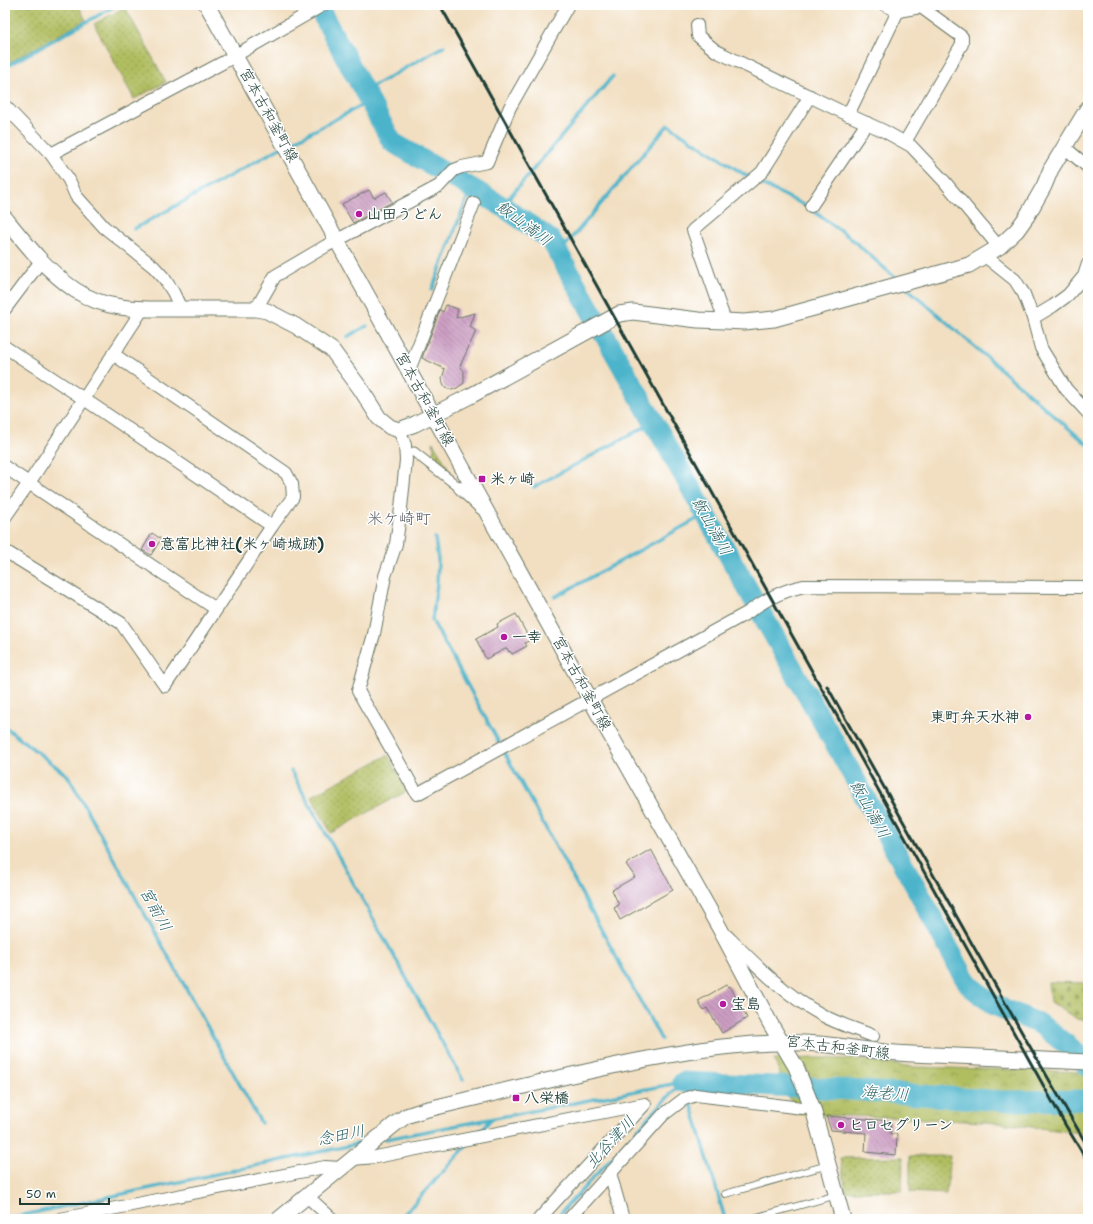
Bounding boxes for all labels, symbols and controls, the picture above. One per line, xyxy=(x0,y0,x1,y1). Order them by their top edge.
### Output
street label: 宮本古和釜町線 xyxy=(235,64,303,166)
water label: 飯山満川 xyxy=(492,195,556,251)
place label: 山田うどん xyxy=(367,204,443,224)
marker: 山田うどん xyxy=(354,209,364,219)
street label: 宮本古和釜町線 xyxy=(391,348,459,450)
place label: 米ヶ崎 xyxy=(490,469,535,489)
marker: 米ヶ崎 xyxy=(477,474,487,484)
water label: 飯山満川 xyxy=(687,493,737,559)
district label: 米ケ崎町 xyxy=(367,508,431,529)
place label: 意富比神社(米ヶ崎城跡) xyxy=(160,534,324,554)
marker: 意富比神社(米ヶ崎城跡) xyxy=(147,539,157,549)
place label: 一幸 xyxy=(512,627,542,647)
marker: 一幸 xyxy=(499,632,509,642)
street label: 宮本古和釜町線 xyxy=(548,632,616,734)
place label: 東町弁天水神 xyxy=(930,707,1020,727)
marker: 東町弁天水神 xyxy=(1023,712,1033,722)
water label: 飯山満川 xyxy=(845,776,895,842)
water label: 宮前川 xyxy=(135,883,177,935)
place label: 宝島 xyxy=(731,994,761,1014)
marker: 宝島 xyxy=(718,999,728,1009)
street label: 宮本古和釜町線 xyxy=(785,1031,891,1063)
water label: 海老川 xyxy=(860,1081,910,1105)
place label: 八栄橋 xyxy=(524,1088,569,1108)
marker: 八栄橋 xyxy=(511,1093,521,1103)
water label: 北谷津川 xyxy=(580,1111,640,1173)
place label: ヒロセグリーン xyxy=(849,1115,953,1135)
water label: 念田川 xyxy=(315,1120,367,1150)
marker: ヒロセグリーン xyxy=(836,1120,846,1130)
scale bar xyxy=(20,1180,109,1206)
text: 50 m xyxy=(26,1186,56,1202)

